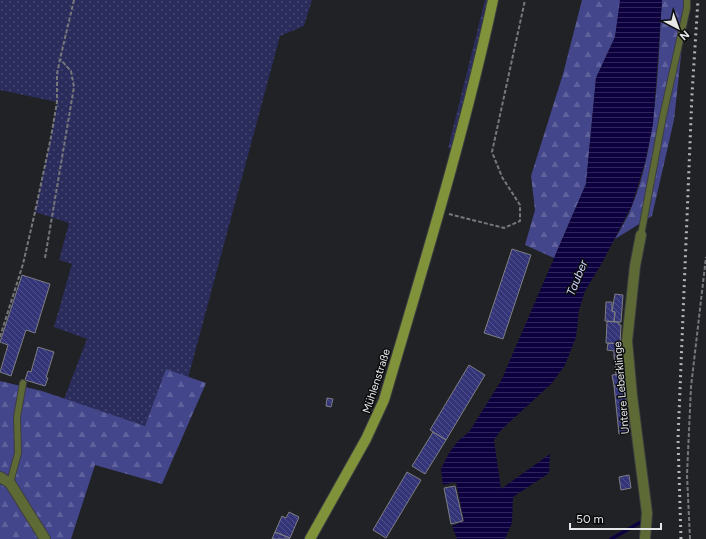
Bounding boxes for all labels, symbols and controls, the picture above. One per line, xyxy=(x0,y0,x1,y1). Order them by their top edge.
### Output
north arrow xyxy=(658,8,698,48)
text: N xyxy=(677,27,692,43)
water label: Tauber xyxy=(564,257,591,298)
street label: Untere Leberklinge xyxy=(611,341,632,435)
street label: Mühlenstraße xyxy=(360,347,393,415)
scale bar xyxy=(570,505,661,531)
text: 50 m xyxy=(576,512,604,526)

